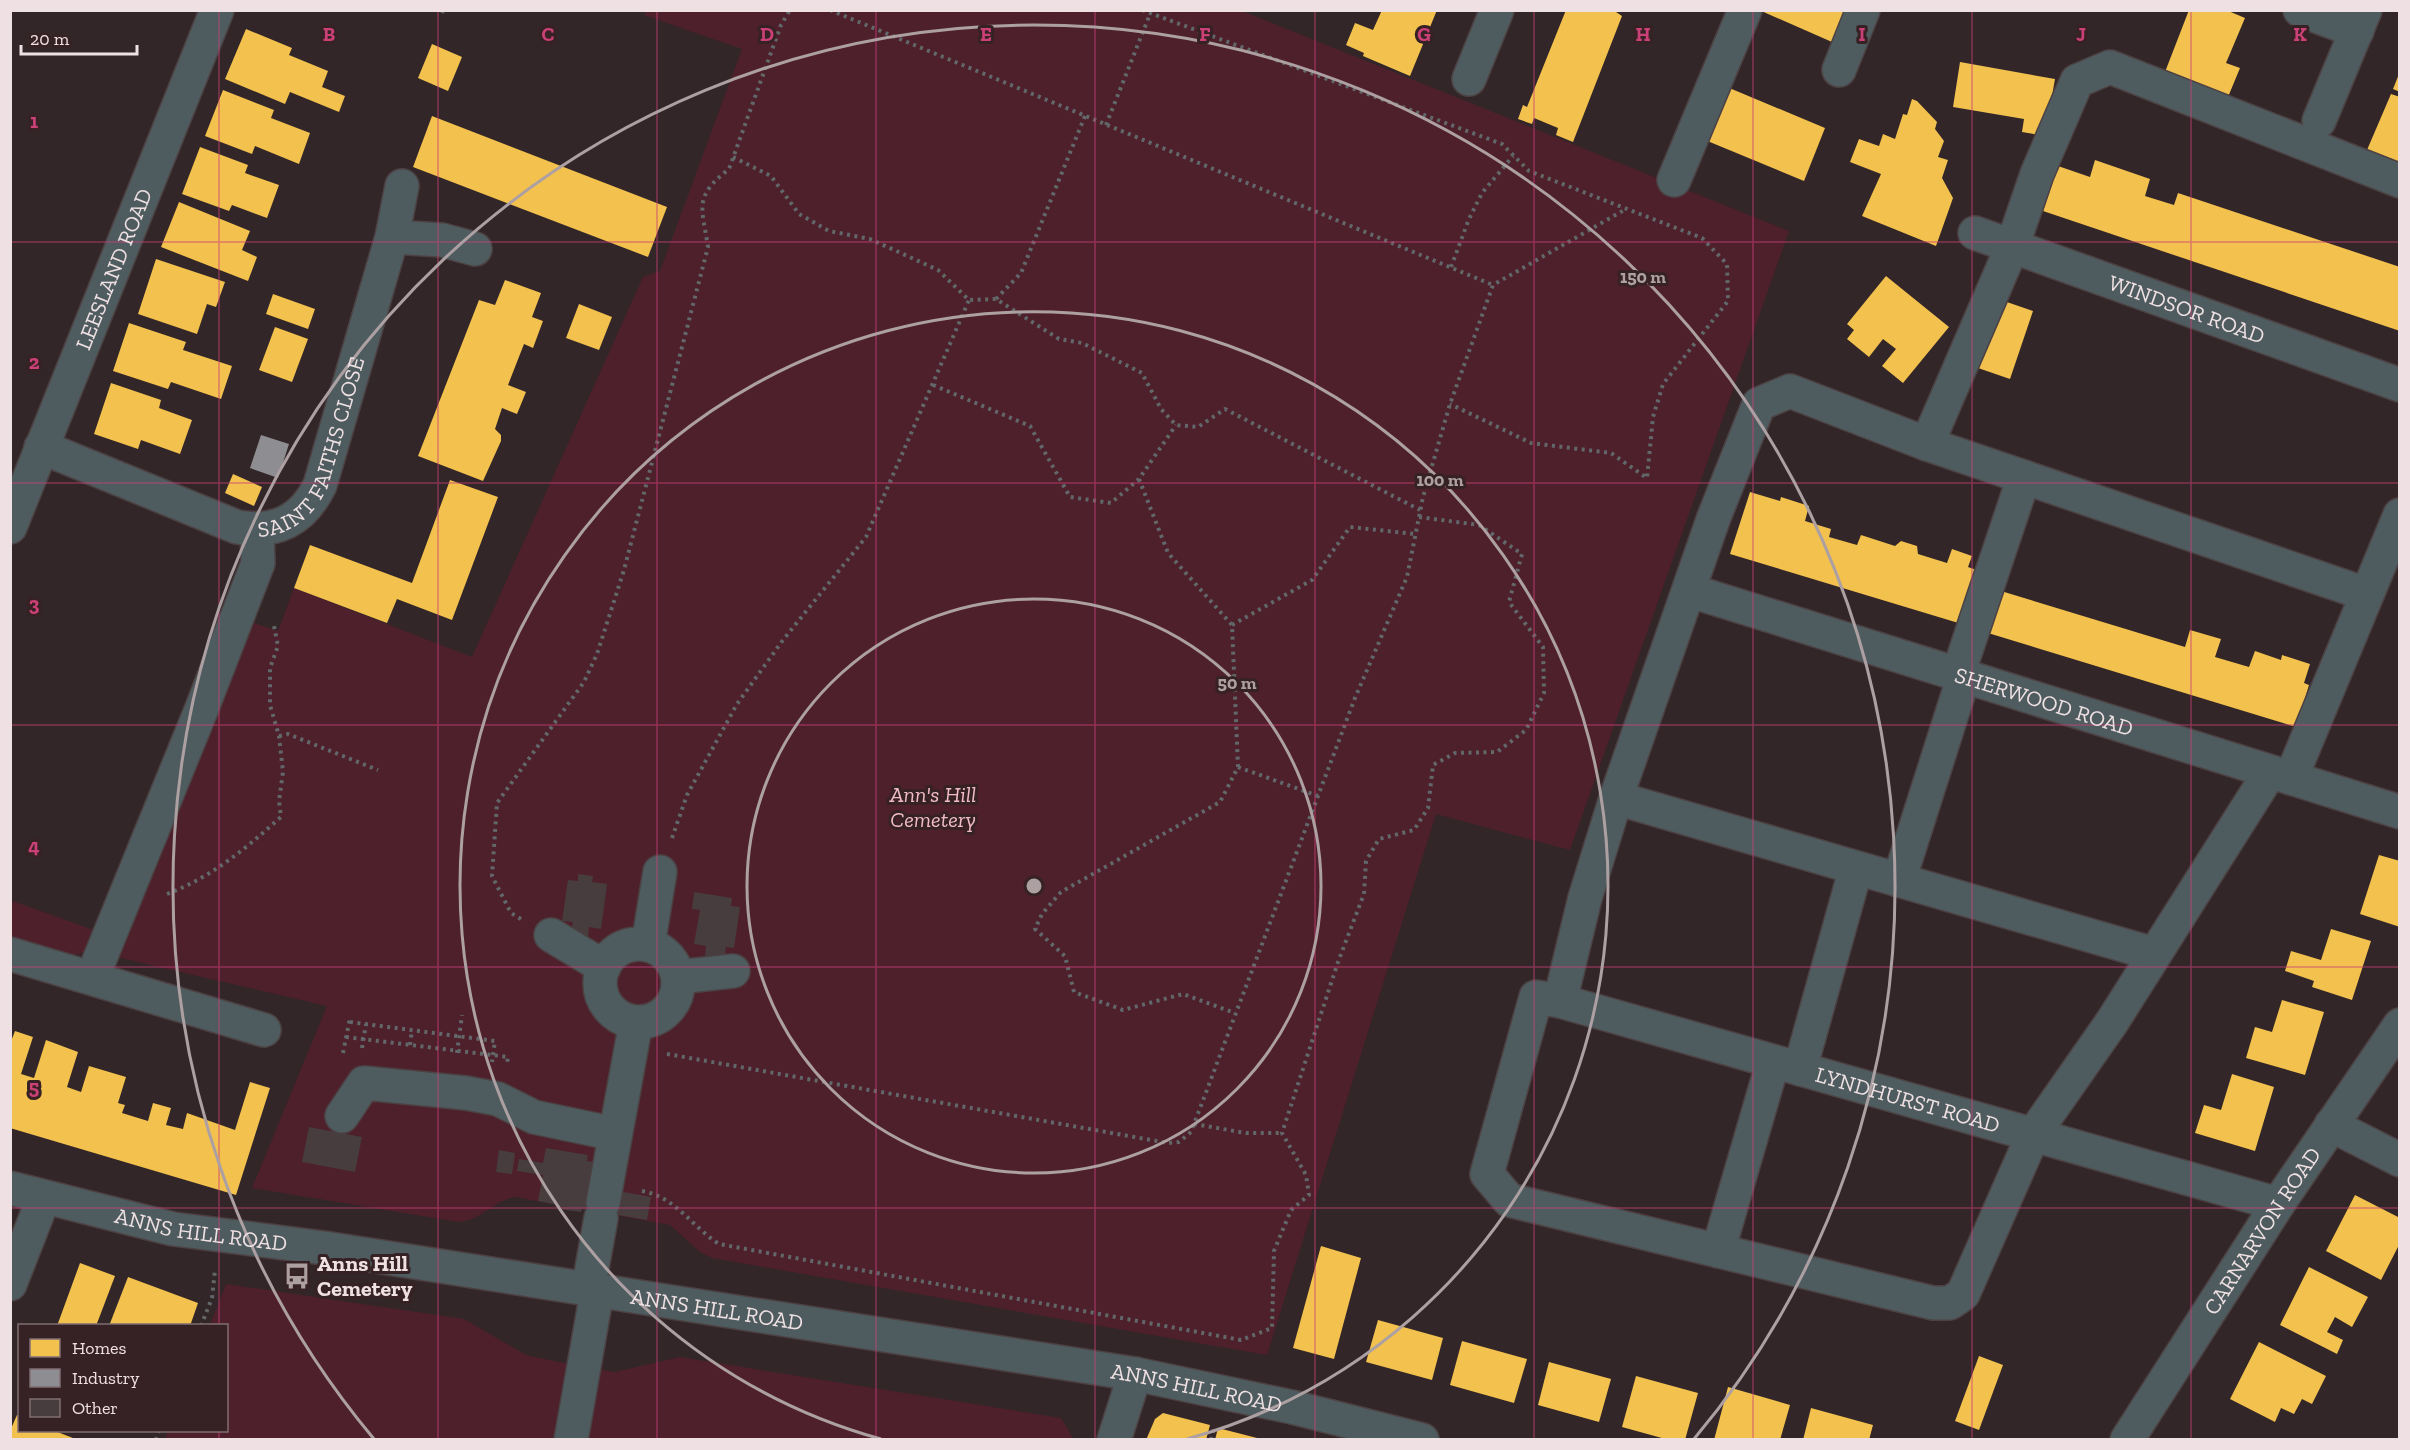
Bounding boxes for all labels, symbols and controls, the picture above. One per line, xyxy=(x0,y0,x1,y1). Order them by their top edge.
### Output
scale bar xyxy=(21,18,136,56)
text: B xyxy=(323,22,335,46)
text: C xyxy=(542,22,555,46)
text: D xyxy=(760,22,774,46)
text: E xyxy=(980,22,992,46)
text: F xyxy=(1199,22,1211,46)
text: G xyxy=(1417,22,1431,46)
text: H xyxy=(1635,22,1651,46)
text: I xyxy=(1858,22,1866,46)
text: J xyxy=(2076,22,2086,46)
text: K xyxy=(2293,22,2307,46)
text: 20 m xyxy=(30,28,70,50)
text: 1 xyxy=(30,109,38,133)
street label: LEESLAND ROAD xyxy=(69,184,158,353)
text: 150 m xyxy=(1620,266,1666,288)
street label: WINDSOR ROAD xyxy=(2105,268,2269,349)
text: 2 xyxy=(29,350,40,374)
street label: SAINT FAITHS CLOSE xyxy=(256,354,370,542)
text: 100 m xyxy=(1416,469,1464,491)
text: 3 xyxy=(29,592,40,616)
street label: SHERWOOD ROAD xyxy=(1952,661,2137,742)
text: 50 m xyxy=(1218,672,1257,694)
park label: Ann's Hill Cemetery xyxy=(889,781,976,833)
text: 4 xyxy=(28,834,40,858)
centre of rings xyxy=(1024,876,1044,896)
street label: LYNDHURST ROAD xyxy=(1813,1060,2003,1138)
text: 5 xyxy=(29,1075,39,1099)
street label: CARNARVON ROAD xyxy=(2197,1142,2326,1319)
street label: ANNS HILL ROAD xyxy=(112,1201,289,1257)
place label: Anns Hill Cemetery xyxy=(317,1250,413,1302)
bus stop icon: Anns Hill Cemetery xyxy=(282,1261,312,1291)
street label: ANNS HILL ROAD xyxy=(629,1282,805,1336)
legend xyxy=(18,1324,228,1432)
text: Homes xyxy=(72,1337,126,1359)
street label: ANNS HILL ROAD xyxy=(1109,1357,1285,1418)
text: Industry xyxy=(72,1367,140,1389)
text: Other xyxy=(72,1397,118,1419)

